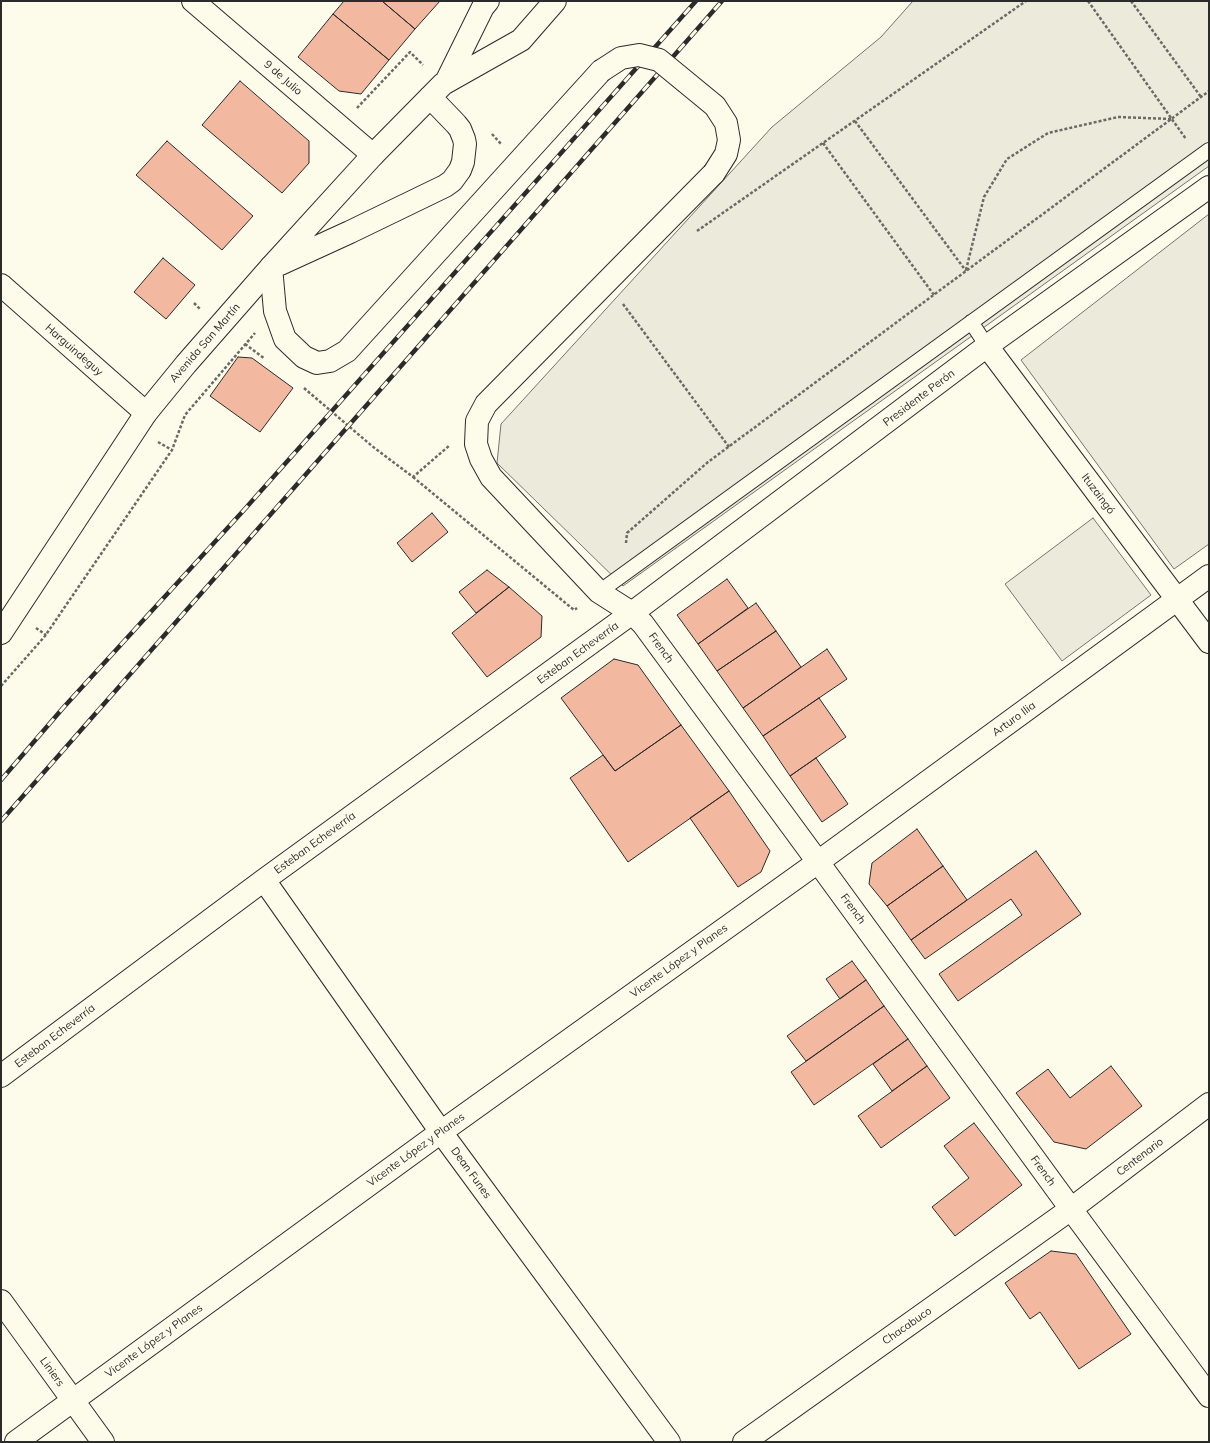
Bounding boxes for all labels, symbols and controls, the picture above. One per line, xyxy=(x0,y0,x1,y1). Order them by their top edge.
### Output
street label: 9 de Julio xyxy=(261,58,305,98)
street label: Avenida San Martín xyxy=(167,301,243,385)
street label: Harguindeguy xyxy=(42,321,106,379)
street label: Presidente Perón xyxy=(881,367,957,429)
street label: Ituzaingó xyxy=(1079,471,1117,517)
street label: Esteban Echeverría xyxy=(535,619,621,687)
street label: French xyxy=(646,630,676,666)
street label: Arturo Ilia xyxy=(990,699,1038,739)
street label: Esteban Echeverría xyxy=(272,809,358,877)
street label: French xyxy=(838,891,868,927)
street label: Vicente López y Planes xyxy=(628,921,730,1001)
street label: Esteban Echeverría xyxy=(12,1001,98,1071)
street label: Vicente López y Planes xyxy=(365,1110,467,1190)
street label: Centenario xyxy=(1114,1135,1166,1179)
street label: Dean Funes xyxy=(448,1145,494,1201)
street label: French xyxy=(1028,1153,1058,1189)
street label: Vicente López y Planes xyxy=(103,1301,205,1381)
street label: Chacabuco xyxy=(880,1304,934,1348)
street label: Liniers xyxy=(37,1355,67,1389)

